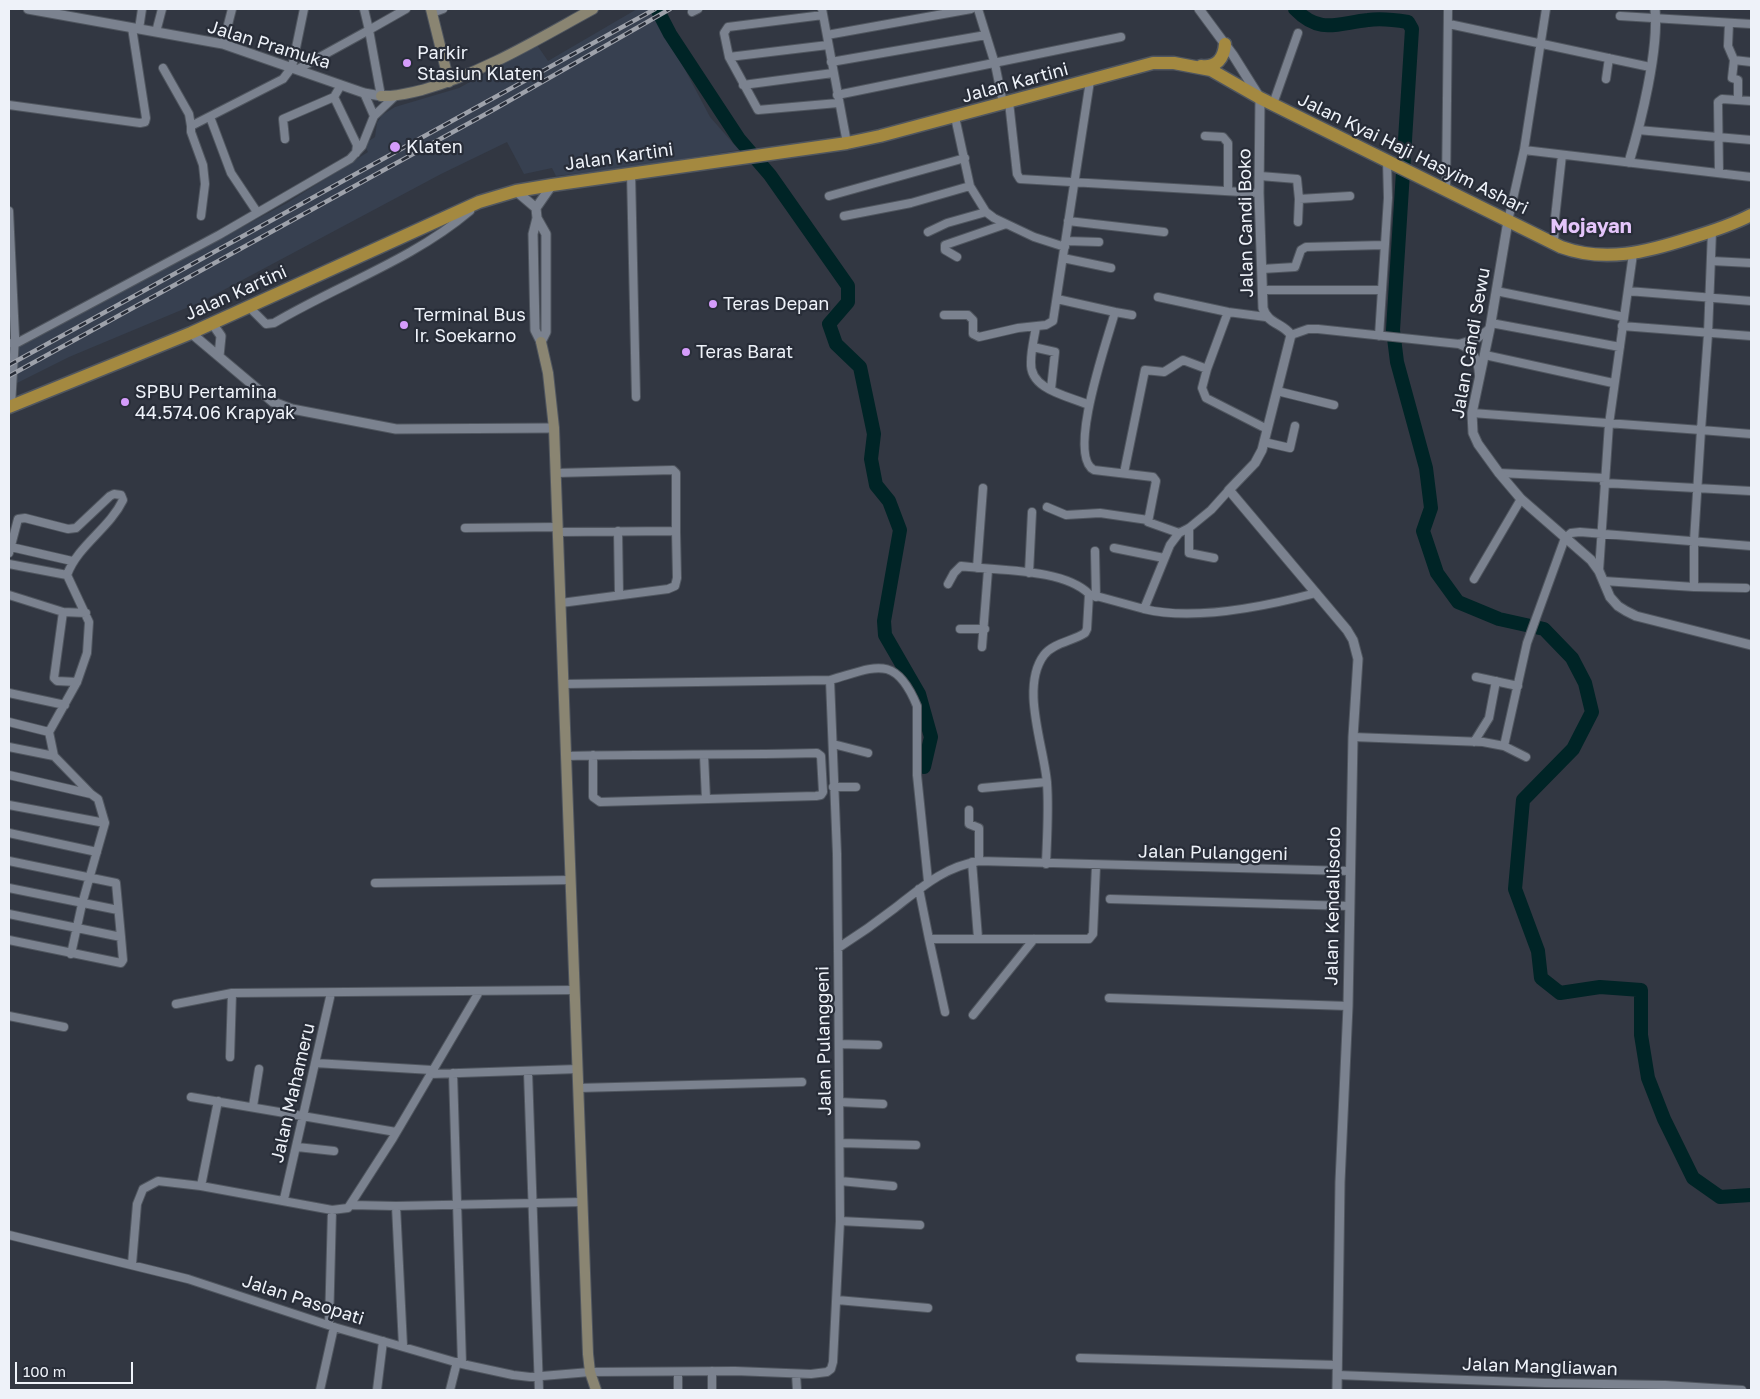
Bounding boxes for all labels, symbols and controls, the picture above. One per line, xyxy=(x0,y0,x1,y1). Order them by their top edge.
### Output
street label: Jalan Pramuka xyxy=(205,16,333,74)
place label: Parkir Stasiun Klaten xyxy=(417,42,543,84)
marker: Parkir Stasiun Klaten xyxy=(401,57,413,69)
street label: Jalan Kartini xyxy=(959,58,1071,108)
street label: Jalan Kyai Haji Hasyim Ashari xyxy=(1294,89,1532,219)
place label: Klaten xyxy=(406,136,463,158)
street label: Jalan Kartini xyxy=(563,139,675,175)
marker: Klaten xyxy=(388,140,402,154)
street label: Jalan Candi Boko xyxy=(1234,148,1258,298)
district label: Mojayan xyxy=(1550,215,1632,239)
street label: Jalan Kartini xyxy=(182,261,290,325)
street label: Jalan Candi Sewu xyxy=(1447,266,1495,420)
place label: Teras Depan xyxy=(723,293,829,315)
marker: Teras Depan xyxy=(707,298,719,310)
place label: Terminal Bus Ir. Soekarno xyxy=(414,304,526,346)
marker: Terminal Bus Ir. Soekarno xyxy=(398,319,410,331)
place label: Teras Barat xyxy=(696,341,793,363)
marker: Teras Barat xyxy=(680,346,692,358)
place label: SPBU Pertamina 44.574.06 Krapyak xyxy=(135,381,295,424)
marker: SPBU Pertamina 44.574.06 Krapyak xyxy=(119,396,131,408)
street label: Jalan Kendalisodo xyxy=(1321,826,1345,986)
street label: Jalan Pulanggeni xyxy=(1138,841,1288,865)
street label: Jalan Pulanggeni xyxy=(812,966,836,1116)
street label: Jalan Mahameru xyxy=(266,1021,320,1165)
street label: Jalan Pasopati xyxy=(239,1270,367,1330)
scale bar xyxy=(18,1352,135,1384)
street label: Jalan Mangliawan xyxy=(1462,1353,1618,1381)
text: 100 m xyxy=(23,1362,66,1380)

